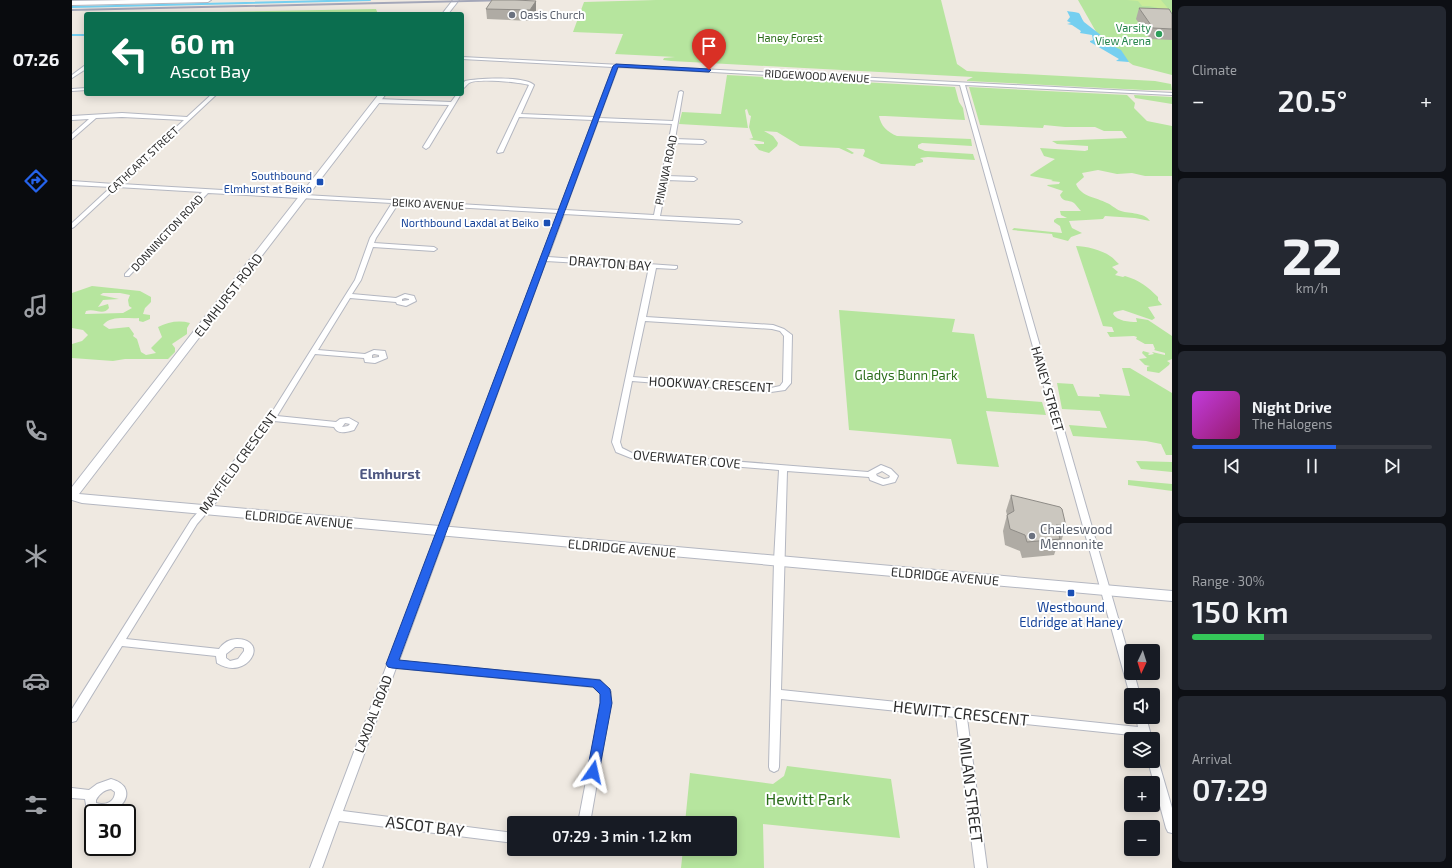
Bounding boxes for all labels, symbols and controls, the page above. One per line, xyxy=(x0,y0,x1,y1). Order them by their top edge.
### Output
place label: Oasis Church xyxy=(520,8,585,21)
marker: Oasis Church xyxy=(507,10,517,20)
place label: Varsity View Arena xyxy=(1095,21,1151,47)
text: 60 m xyxy=(170,26,235,60)
icon: left xyxy=(104,28,156,80)
pin xyxy=(692,29,726,70)
marker: Varsity View Arena xyxy=(1154,29,1164,39)
park label: Haney Forest xyxy=(757,31,823,44)
icon: arrive xyxy=(698,35,720,57)
text: 07:26 xyxy=(13,48,59,70)
text: Ascot Bay xyxy=(170,60,251,82)
text: Climate xyxy=(1192,62,1237,78)
street label: RIDGEWOOD AVENUE xyxy=(764,66,870,85)
text: 20.5° xyxy=(1277,82,1347,118)
text: − xyxy=(1192,87,1205,113)
text: + xyxy=(1420,87,1432,113)
street label: CATHCART STREET xyxy=(104,123,181,196)
street label: PINAWA ROAD xyxy=(652,134,679,206)
icon: directions xyxy=(22,167,50,195)
place label: Southbound Elmhurst at Beiko xyxy=(224,169,312,195)
marker: Southbound Elmhurst at Beiko xyxy=(315,177,325,187)
street label: DONNINGTON ROAD xyxy=(128,192,205,274)
street label: BEIKO AVENUE xyxy=(392,195,464,212)
place label: Northbound Laxdal at Beiko xyxy=(401,216,539,229)
marker: Northbound Laxdal at Beiko xyxy=(542,218,552,228)
text: 22 xyxy=(1282,223,1342,285)
street label: ELMHURST ROAD xyxy=(190,250,266,340)
street label: DRAYTON BAY xyxy=(568,252,652,274)
text: km/h xyxy=(1296,280,1328,296)
icon: music xyxy=(22,292,50,320)
street label: HANEY STREET xyxy=(1028,344,1068,434)
park label: Gladys Bunn Park xyxy=(854,367,958,383)
street label: HOOKWAY CRESCENT xyxy=(648,373,774,395)
text: Night Drive xyxy=(1252,398,1332,416)
street label: MAYFIELD CRESCENT xyxy=(195,407,281,517)
text: The Halogens xyxy=(1252,416,1332,432)
icon: phone xyxy=(22,417,50,445)
street label: OVERWATER COVE xyxy=(632,446,742,472)
icon: previous xyxy=(1221,455,1243,477)
icon: pause xyxy=(1301,455,1323,477)
icon: next xyxy=(1381,455,1403,477)
district label: Elmhurst xyxy=(360,465,421,482)
street label: ELDRIDGE AVENUE xyxy=(244,506,354,532)
place label: Chaleswood Mennonite xyxy=(1040,521,1112,552)
marker: Chaleswood Mennonite xyxy=(1027,531,1037,541)
street label: ELDRIDGE AVENUE xyxy=(567,535,677,561)
icon: climate xyxy=(22,542,50,570)
street label: ELDRIDGE AVENUE xyxy=(890,563,1000,589)
text: Range · 30% xyxy=(1192,573,1264,589)
marker: Westbound Eldridge at Haney xyxy=(1066,588,1076,598)
text: 150 km xyxy=(1192,593,1289,629)
place label: Westbound Eldridge at Haney xyxy=(1019,599,1123,630)
north arrow xyxy=(1124,644,1160,680)
map controls xyxy=(1124,644,1160,856)
icon: car xyxy=(22,667,50,695)
street label: LAXDAL ROAD xyxy=(351,673,395,755)
button: sound xyxy=(1124,688,1160,724)
street label: HEWITT CRESCENT xyxy=(892,696,1030,729)
button: layers xyxy=(1124,732,1160,768)
street label: MILAN STREET xyxy=(956,736,987,844)
position arrow xyxy=(572,751,614,793)
text: Arrival xyxy=(1192,751,1232,767)
text: 07:29 xyxy=(1192,771,1268,807)
button: + xyxy=(1124,776,1160,812)
park label: Hewitt Park xyxy=(766,789,850,808)
icon: filters xyxy=(22,791,50,819)
speed limit sign: 30 xyxy=(84,804,136,856)
street label: ASCOT BAY xyxy=(385,811,465,840)
button: − xyxy=(1124,820,1160,856)
text: 07:29 · 3 min · 1.2 km xyxy=(552,827,692,845)

